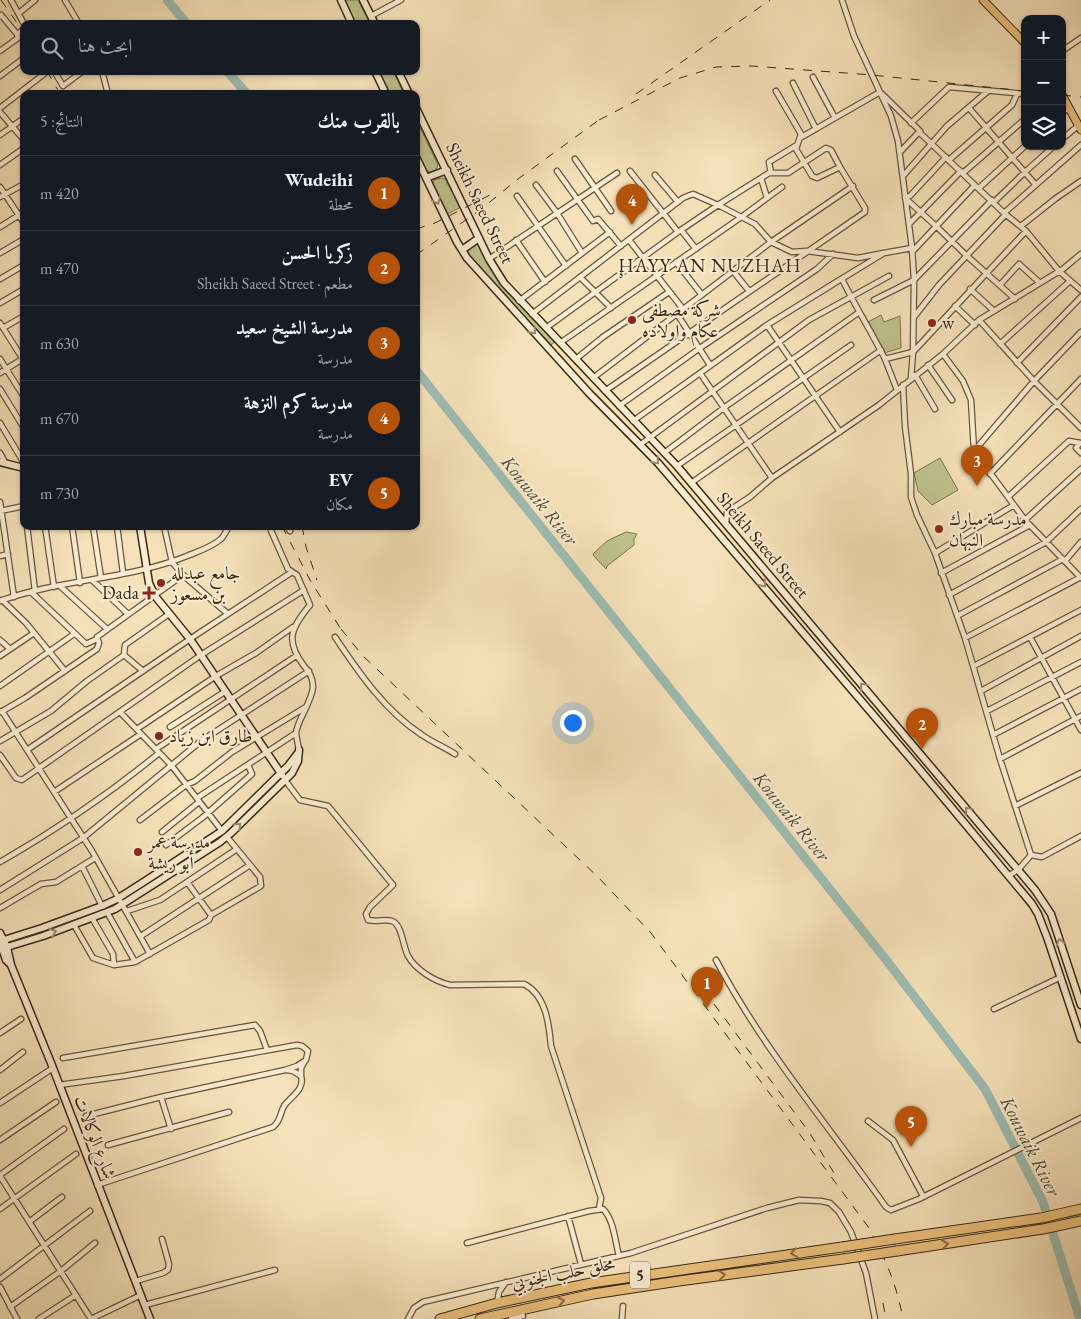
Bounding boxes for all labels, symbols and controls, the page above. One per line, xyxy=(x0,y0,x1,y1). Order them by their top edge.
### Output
map controls xyxy=(1021,15,1066,150)
button: + xyxy=(1021,15,1066,60)
search box xyxy=(20,20,420,75)
text: ابحث هنا xyxy=(78,33,132,58)
icon: search xyxy=(38,34,66,62)
button: − xyxy=(1021,60,1066,105)
button: layers xyxy=(1021,105,1066,150)
text: بالقرب منك xyxy=(317,107,400,134)
text: النتائج: 5 xyxy=(40,111,83,132)
street label: Sheikh Saeed Street xyxy=(441,138,520,267)
text: Wudeihi xyxy=(285,167,353,192)
text: 420 m xyxy=(40,183,79,204)
text: 1 xyxy=(380,183,388,204)
pin: 4 xyxy=(616,184,648,225)
text: محطة xyxy=(328,194,353,215)
one-way arrow xyxy=(431,196,442,205)
text: زكريا الحسن xyxy=(282,240,353,265)
district label: ḨAYY AN NUZHAH xyxy=(618,253,802,278)
text: 470 m xyxy=(40,258,79,279)
text: 2 xyxy=(380,258,388,279)
text: مطعم · Sheikh Saeed Street xyxy=(197,273,353,294)
place label: شركة مصطفى عكام واولاده xyxy=(642,298,721,347)
place label: w xyxy=(942,311,955,334)
marker: شركة مصطفى عكام واولاده xyxy=(626,314,638,326)
text: مدرسة الشيخ سعيد xyxy=(236,315,353,340)
marker: w xyxy=(926,317,938,329)
one-way arrow xyxy=(527,325,536,334)
text: 630 m xyxy=(40,333,79,354)
text: 3 xyxy=(380,333,388,354)
text: مدرسة xyxy=(318,348,353,369)
text: مدرسة كرم النزهة xyxy=(244,390,353,415)
text: 670 m xyxy=(40,408,79,429)
text: 4 xyxy=(380,408,388,429)
text: مدرسة xyxy=(318,423,353,444)
pin: 3 xyxy=(961,445,993,486)
water label: Kouwaik River xyxy=(495,449,584,551)
one-way arrow xyxy=(651,456,660,465)
text: EV xyxy=(329,467,353,492)
text: 730 m xyxy=(40,483,79,504)
text: 5 xyxy=(380,483,388,504)
street label: Sheikh Saeed Street xyxy=(712,487,815,603)
text: مكان xyxy=(326,494,353,515)
place label: مدرسة مبارك النبهان xyxy=(949,507,1027,552)
marker: مدرسة مبارك النبهان xyxy=(933,523,945,535)
place label: جامع عبدلله بن مسعوز xyxy=(169,561,240,605)
marker: جامع عبدلله بن مسعوز xyxy=(155,577,167,589)
one-way arrow xyxy=(757,579,766,588)
place label: Dada xyxy=(102,581,140,604)
marker: Dada xyxy=(143,587,155,599)
one-way arrow xyxy=(860,683,869,692)
pin: 2 xyxy=(906,708,938,749)
your location xyxy=(560,710,586,736)
place label: طارق ابن زياد xyxy=(169,724,252,747)
marker: طارق ابن زياد xyxy=(153,730,165,742)
water label: Kouwaik River xyxy=(747,765,836,867)
one-way arrow xyxy=(965,807,974,816)
one-way arrow xyxy=(233,823,242,832)
place label: مدرسة عمر أبو ريشة xyxy=(146,830,210,874)
marker: مدرسة عمر أبو ريشة xyxy=(132,846,144,858)
one-way arrow xyxy=(48,928,57,938)
one-way arrow xyxy=(1056,938,1066,946)
pin: 1 xyxy=(691,967,723,1008)
water label: Kouwaik River xyxy=(994,1091,1067,1201)
street label: شارع الوكالات xyxy=(65,1092,122,1183)
pin: 5 xyxy=(895,1106,927,1147)
one-way arrow xyxy=(940,1239,949,1249)
one-way arrow xyxy=(790,1247,798,1258)
street label: محلق حلب الجنوبي xyxy=(509,1251,617,1298)
road number: 5 xyxy=(630,1262,650,1288)
one-way arrow xyxy=(718,1270,726,1281)
one-way arrow xyxy=(557,1296,566,1307)

